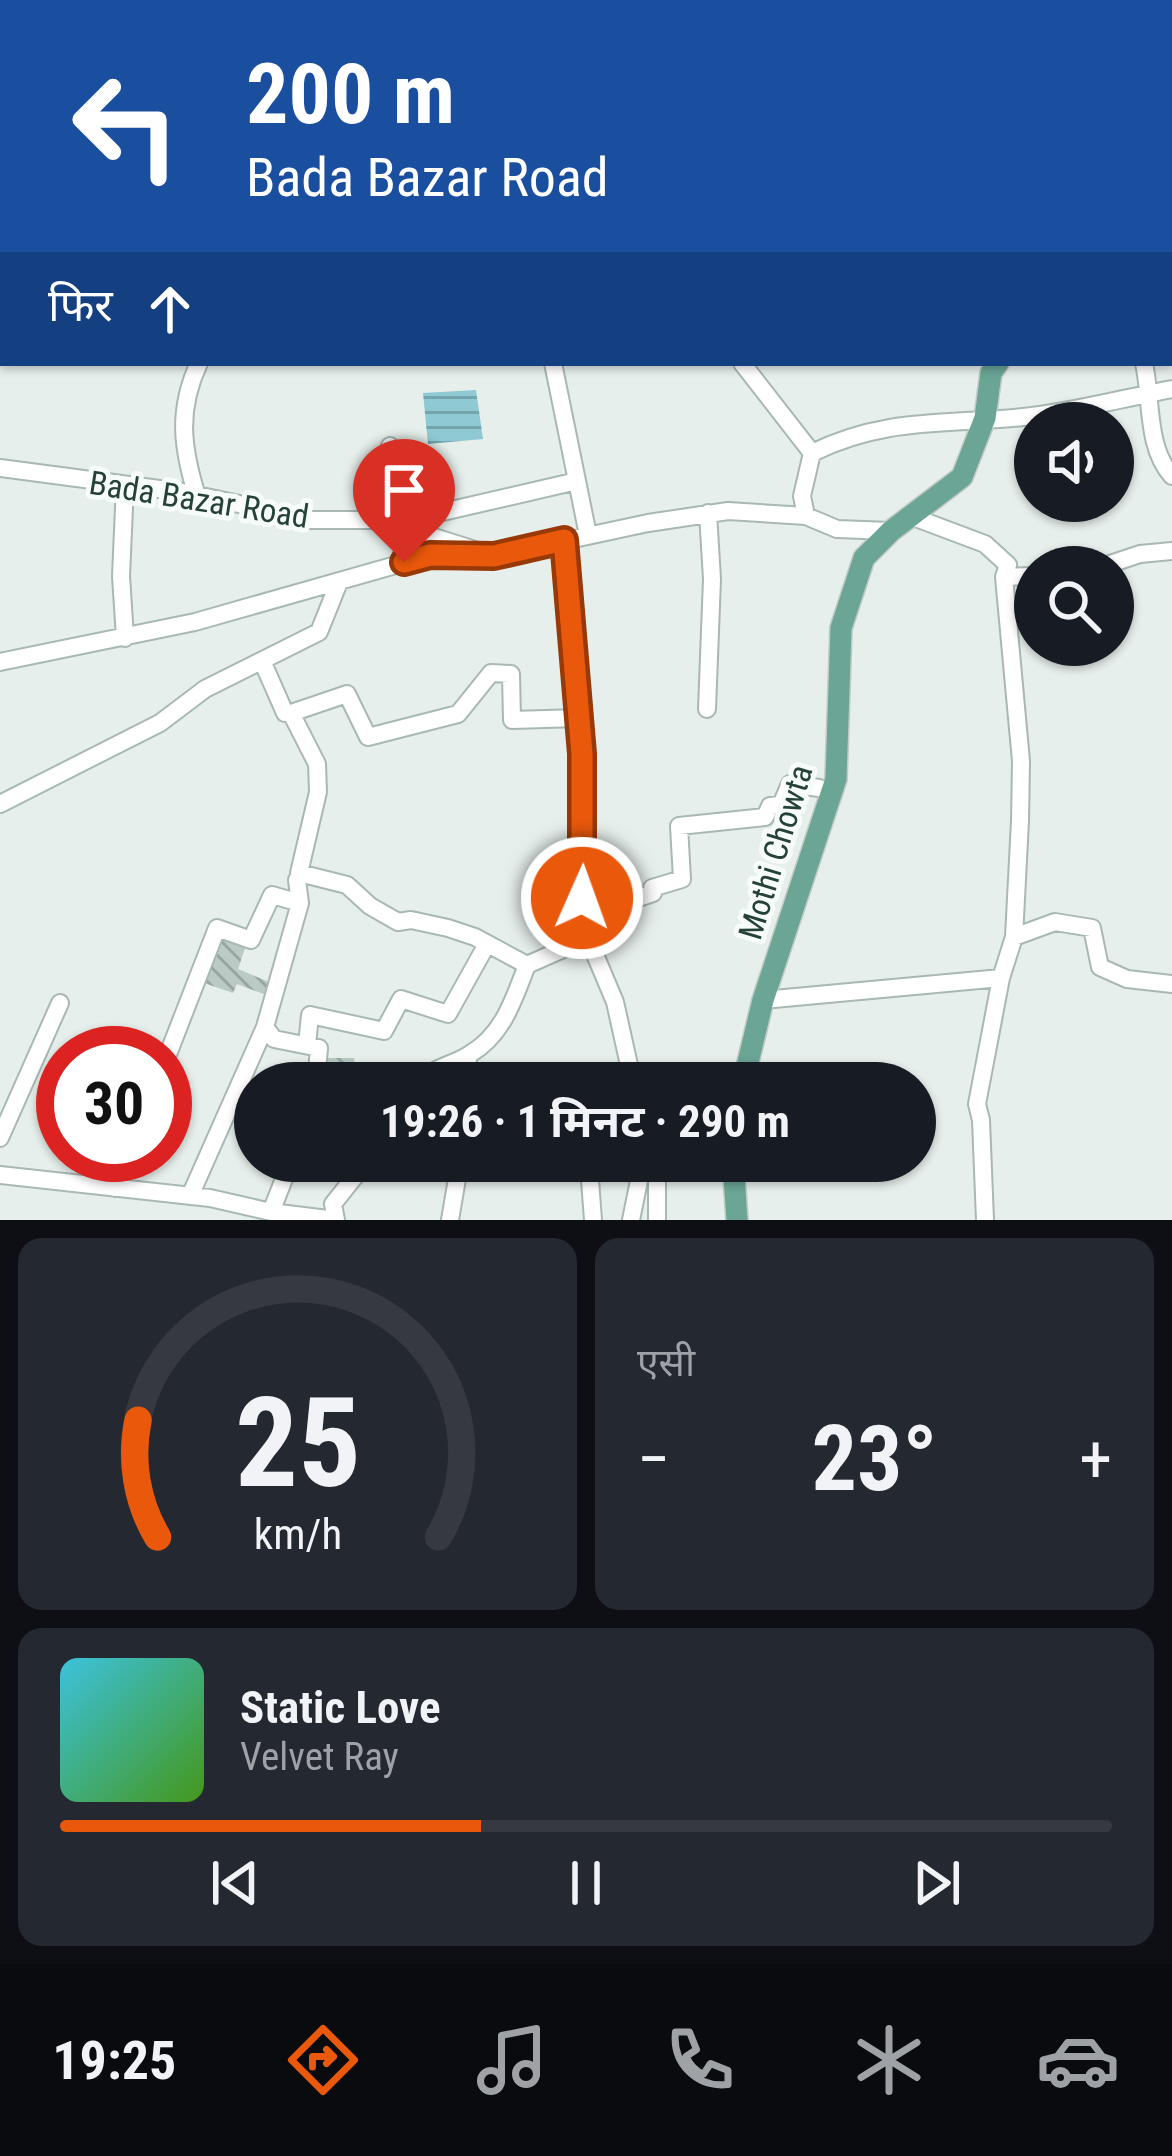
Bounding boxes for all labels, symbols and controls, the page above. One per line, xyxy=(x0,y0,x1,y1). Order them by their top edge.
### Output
text: 200 m xyxy=(246,45,455,144)
icon: left xyxy=(48,48,204,204)
text: Bada Bazar Road xyxy=(246,146,609,209)
icon: ahead xyxy=(137,276,203,342)
text: फिर xyxy=(48,279,113,332)
map controls xyxy=(1014,402,1134,666)
button: sound xyxy=(1014,402,1134,522)
pin xyxy=(353,439,455,562)
icon: arrive xyxy=(371,457,437,523)
street label: Bada Bazar Road xyxy=(86,463,311,536)
button: search xyxy=(1014,546,1134,666)
street label: Mothi Chowta xyxy=(730,760,821,944)
position arrow xyxy=(519,835,645,961)
speed limit sign: 30 xyxy=(36,1026,192,1182)
text: 19:26 · 1 मिनट · 290 m xyxy=(380,1095,790,1148)
text: एसी xyxy=(637,1340,695,1386)
text: 25 xyxy=(234,1370,361,1516)
text: 23° xyxy=(812,1407,938,1512)
text: − xyxy=(637,1421,670,1498)
text: + xyxy=(1079,1421,1112,1498)
text: km/h xyxy=(253,1509,342,1559)
text: Static Love xyxy=(240,1681,441,1734)
text: Velvet Ray xyxy=(240,1734,399,1780)
icon: previous xyxy=(202,1850,268,1916)
icon: pause xyxy=(553,1850,619,1916)
icon: next xyxy=(904,1850,970,1916)
icon: directions xyxy=(281,2018,365,2102)
icon: music xyxy=(470,2018,554,2102)
icon: phone xyxy=(658,2018,742,2102)
icon: climate xyxy=(847,2018,931,2102)
icon: car xyxy=(1036,2018,1120,2102)
text: 19:25 xyxy=(52,2029,176,2092)

